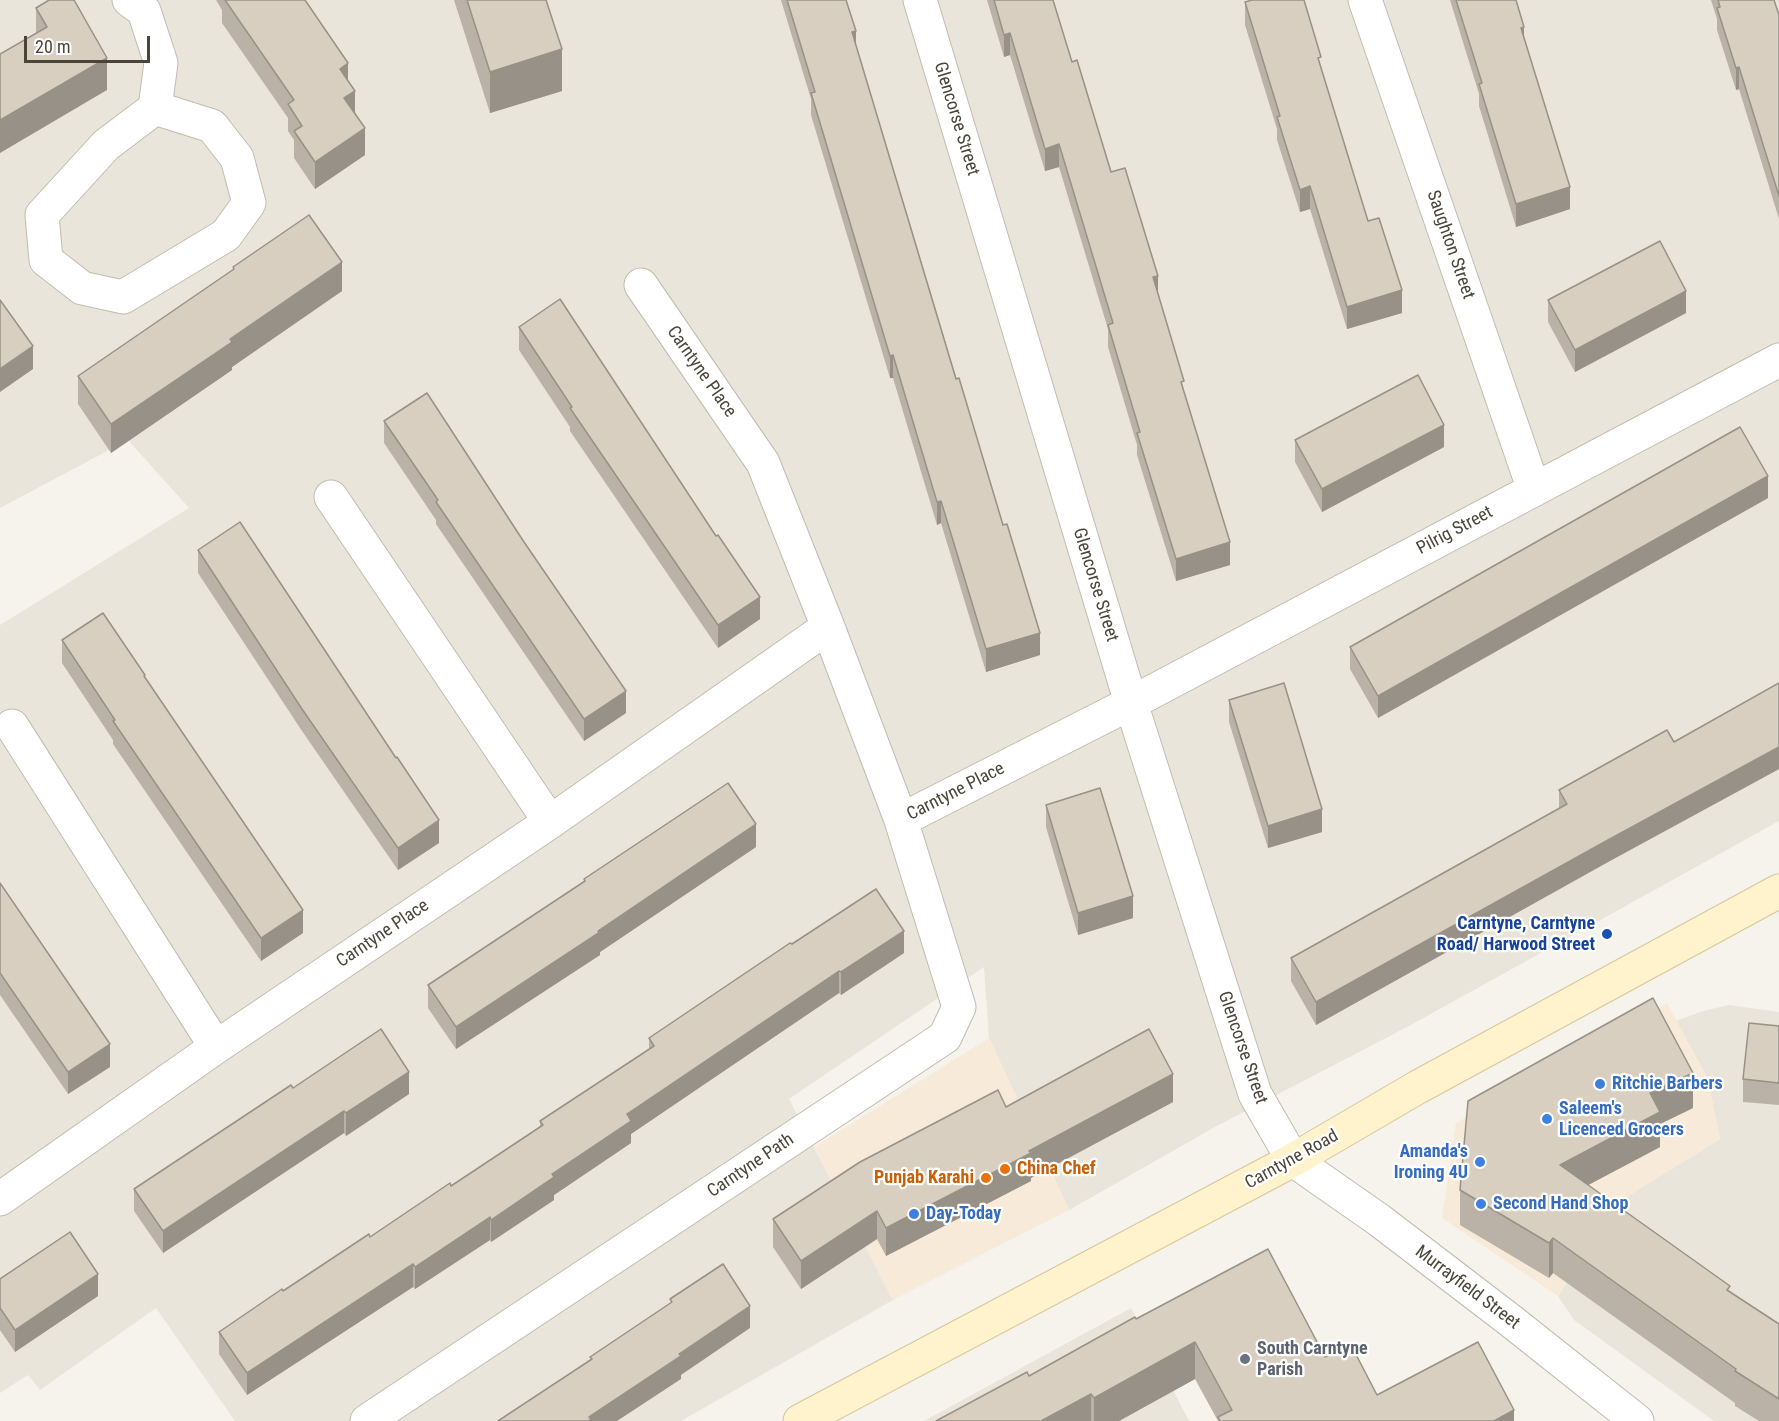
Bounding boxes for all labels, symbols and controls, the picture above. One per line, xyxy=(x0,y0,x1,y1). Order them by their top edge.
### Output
scale bar xyxy=(27,24,153,62)
text: 20 m xyxy=(35,36,70,57)
street label: Glencorse Street xyxy=(928,60,984,178)
street label: Saughton Street xyxy=(1421,188,1479,302)
street label: Carntyne Place xyxy=(662,322,740,422)
street label: Pilrig Street xyxy=(1413,502,1497,560)
street label: Glencorse Street xyxy=(1067,526,1123,644)
street label: Carntyne Place xyxy=(904,758,1008,826)
street label: Carntyne Place xyxy=(333,895,433,973)
place label: Carntyne, Carntyne Road/ Harwood Street xyxy=(1437,913,1595,956)
marker: Carntyne, Carntyne Road/ Harwood Street xyxy=(1600,927,1614,941)
street label: Glencorse Street xyxy=(1213,989,1271,1107)
place label: Ritchie Barbers xyxy=(1612,1073,1723,1095)
marker: Ritchie Barbers xyxy=(1593,1077,1607,1091)
place label: Saleem's Licenced Grocers xyxy=(1559,1098,1684,1140)
marker: Saleem's Licenced Grocers xyxy=(1540,1112,1554,1126)
street label: Carntyne Road xyxy=(1242,1126,1342,1194)
street label: Carntyne Path xyxy=(704,1129,798,1203)
place label: Amanda's Ironing 4U xyxy=(1394,1141,1468,1184)
marker: Amanda's Ironing 4U xyxy=(1473,1155,1487,1169)
place label: China Chef xyxy=(1017,1158,1096,1180)
marker: China Chef xyxy=(998,1162,1012,1176)
place label: Punjab Karahi xyxy=(874,1167,974,1189)
marker: Punjab Karahi xyxy=(979,1171,993,1185)
place label: Second Hand Shop xyxy=(1493,1193,1628,1215)
marker: Second Hand Shop xyxy=(1474,1197,1488,1211)
place label: Day-Today xyxy=(926,1203,1001,1225)
marker: Day-Today xyxy=(907,1207,921,1221)
street label: Murrayfield Street xyxy=(1410,1242,1524,1334)
place label: South Carntyne Parish xyxy=(1257,1338,1368,1380)
marker: South Carntyne Parish xyxy=(1238,1352,1252,1366)

